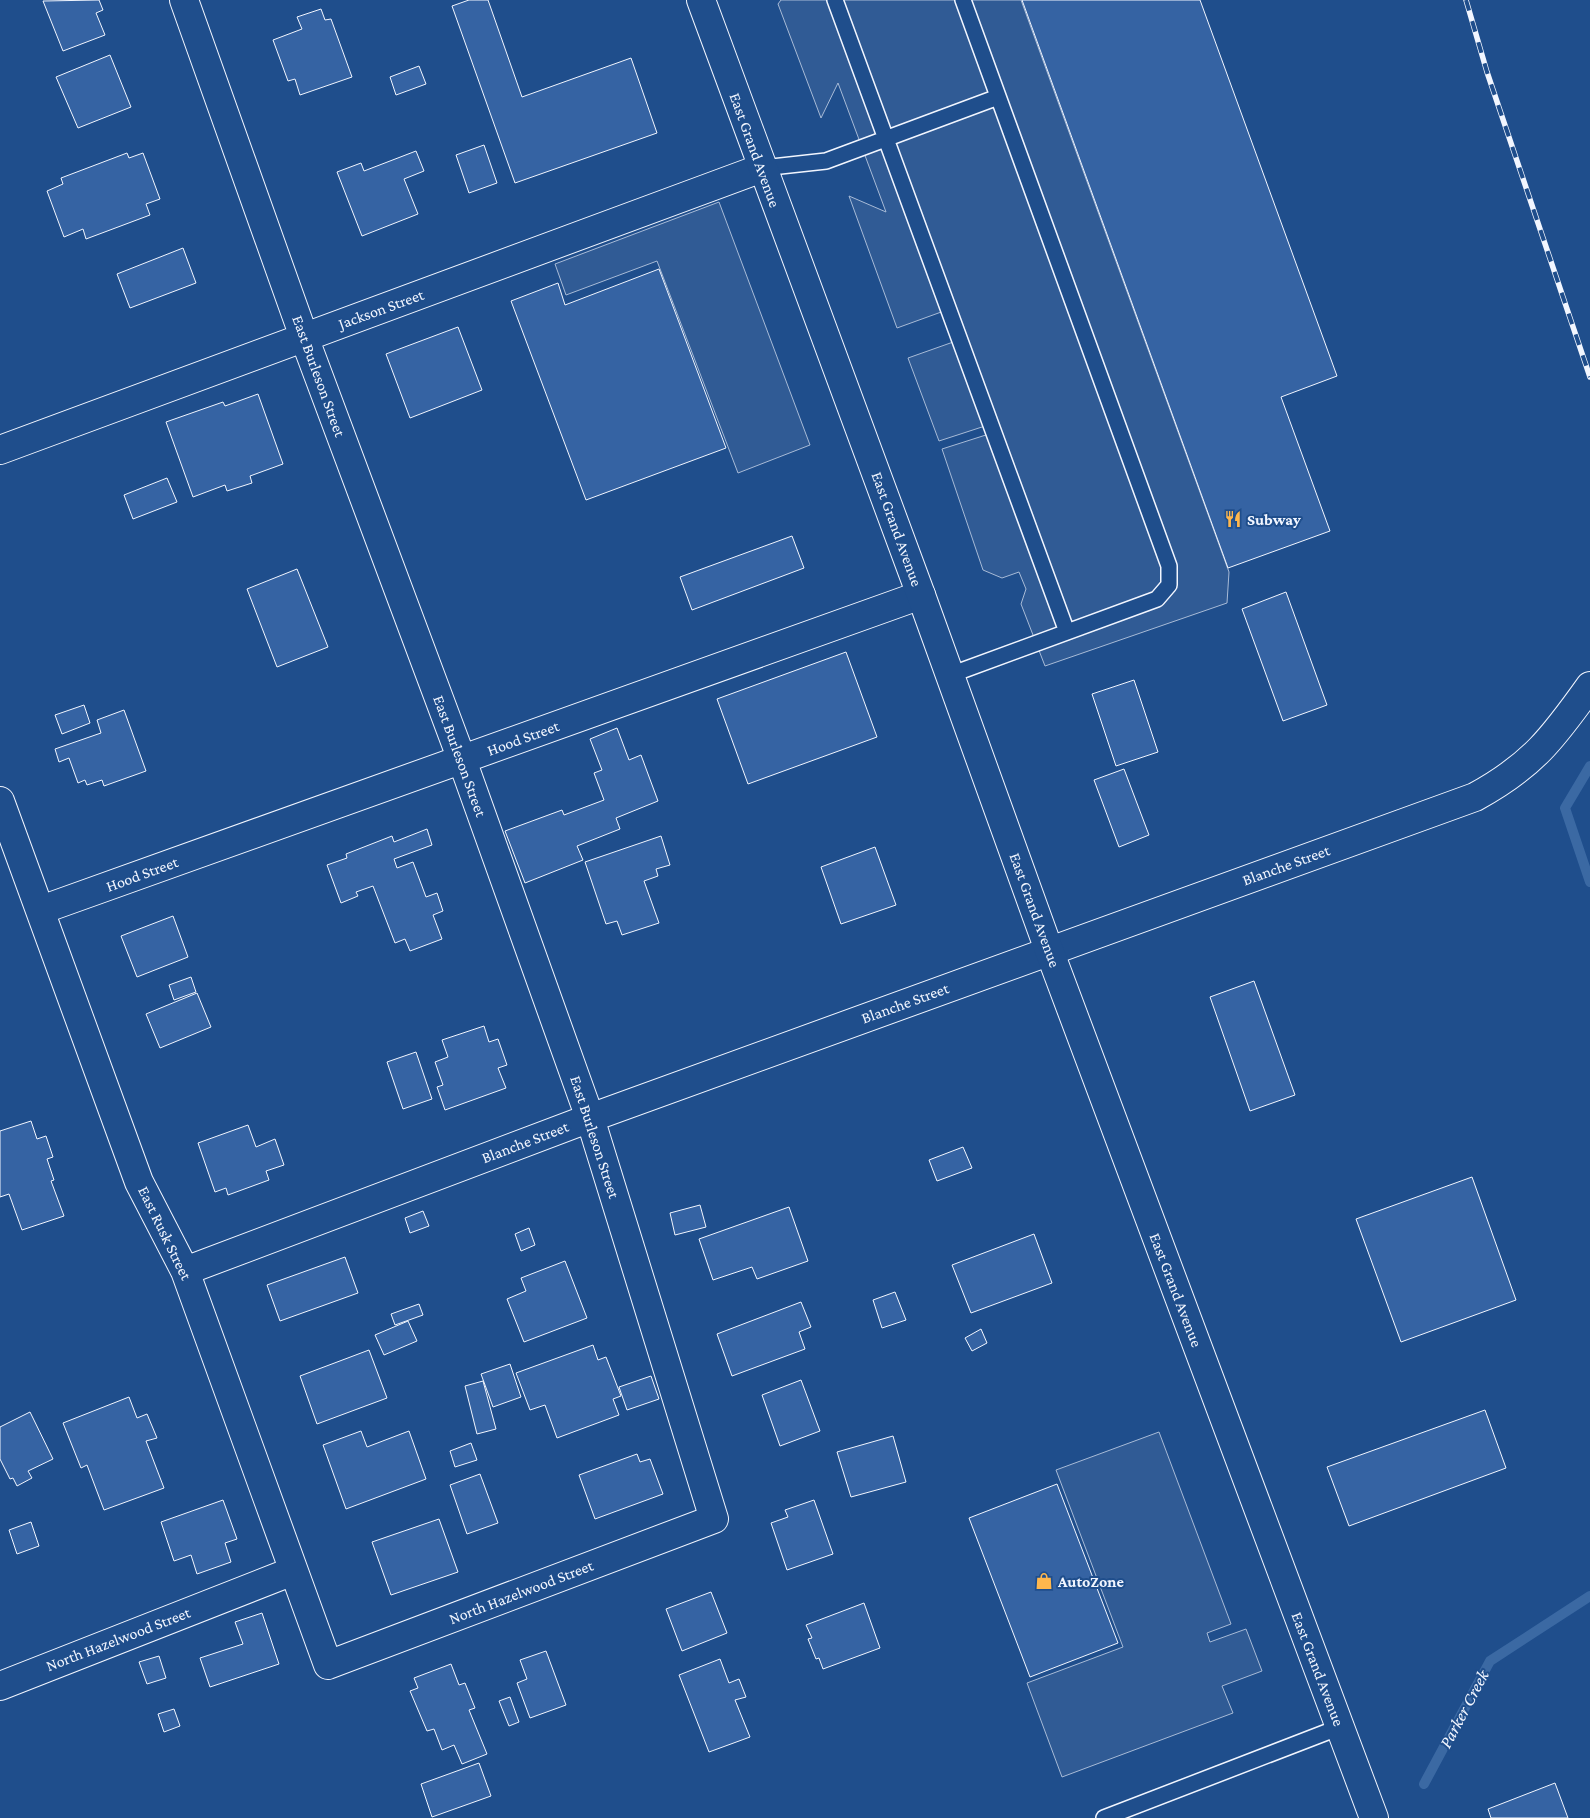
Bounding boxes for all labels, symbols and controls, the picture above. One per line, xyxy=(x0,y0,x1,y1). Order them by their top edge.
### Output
street label: East Grand Avenue xyxy=(726,90,784,210)
street label: Jackson Street xyxy=(334,285,427,334)
street label: East Burleson Street xyxy=(289,313,349,440)
street label: East Grand Avenue xyxy=(868,469,926,589)
restaurant icon: Subway xyxy=(1223,509,1243,529)
place label: Subway xyxy=(1247,511,1301,528)
street label: East Burleson Street xyxy=(430,693,490,820)
street label: Hood Street xyxy=(485,717,562,759)
street label: Blanche Street xyxy=(1240,841,1333,889)
street label: East Grand Avenue xyxy=(1006,850,1064,970)
street label: Hood Street xyxy=(104,853,181,895)
street label: Blanche Street xyxy=(859,979,952,1027)
street label: East Burleson Street xyxy=(567,1073,623,1201)
street label: Blanche Street xyxy=(479,1117,571,1166)
street label: East Rusk Street xyxy=(135,1183,195,1283)
street label: East Grand Avenue xyxy=(1146,1231,1206,1349)
street label: North Hazelwood Street xyxy=(446,1556,596,1627)
shop icon: AutoZone xyxy=(1034,1571,1054,1591)
place label: AutoZone xyxy=(1057,1573,1124,1590)
street label: North Hazelwood Street xyxy=(43,1603,193,1674)
street label: East Grand Avenue xyxy=(1288,1610,1348,1728)
water label: Parker Creek xyxy=(1435,1666,1493,1751)

